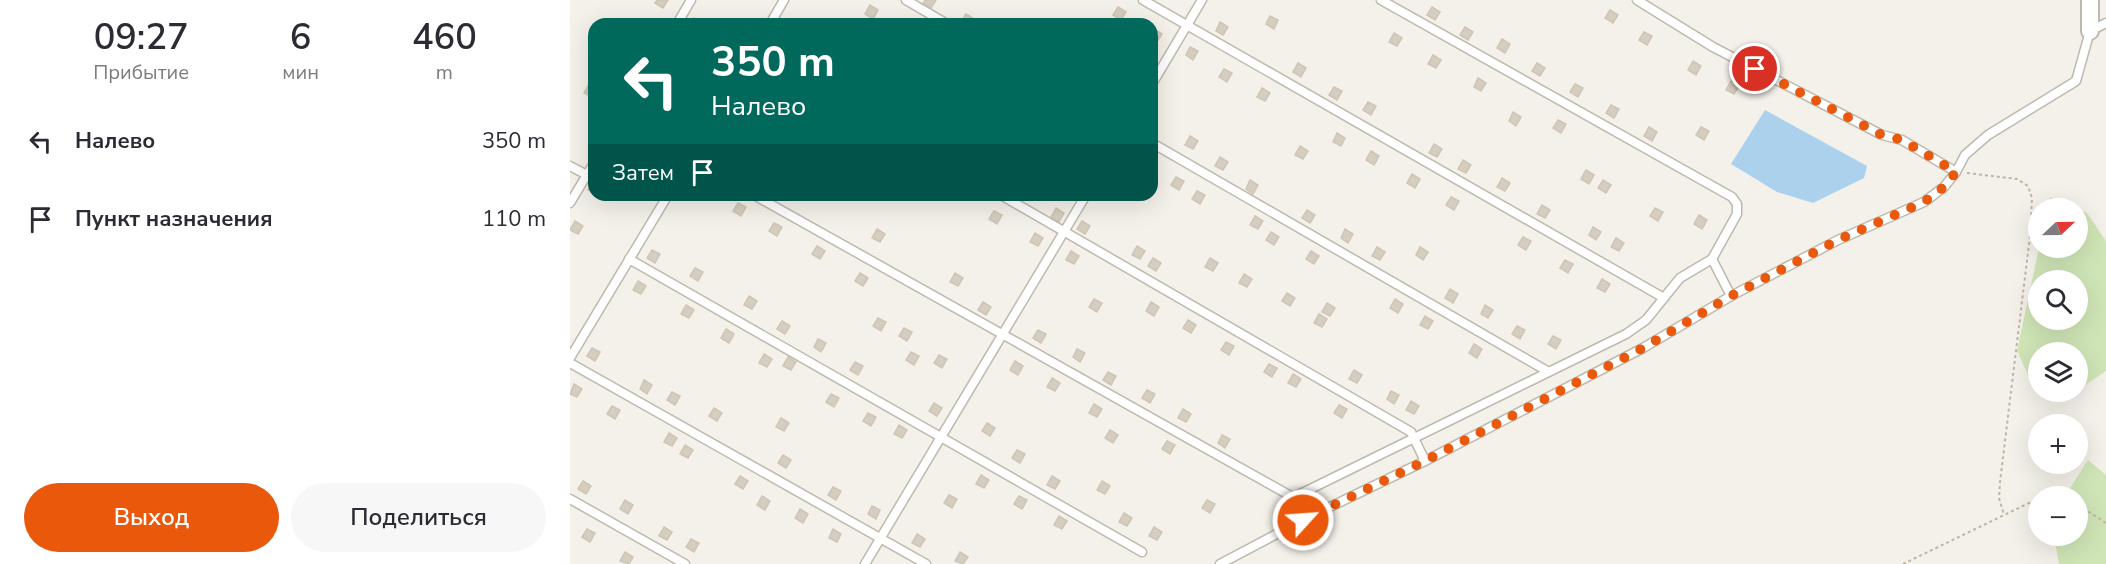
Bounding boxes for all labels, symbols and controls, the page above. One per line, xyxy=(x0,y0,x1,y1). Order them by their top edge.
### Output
text: 09:27 xyxy=(94,13,189,62)
text: 6 xyxy=(290,13,311,62)
text: 460 xyxy=(412,13,477,62)
text: 350 m xyxy=(711,34,835,91)
icon: left xyxy=(612,42,690,120)
pin xyxy=(1729,43,1780,94)
icon: arrive xyxy=(1738,52,1771,85)
text: Прибытие xyxy=(93,59,189,86)
text: мин xyxy=(282,59,319,86)
text: m xyxy=(436,59,453,86)
text: Налево xyxy=(711,88,806,125)
icon: left xyxy=(24,125,57,158)
text: Налево xyxy=(75,126,155,156)
text: 350 m xyxy=(482,126,546,156)
icon: arrive xyxy=(686,156,719,189)
text: Затем xyxy=(612,158,674,188)
north arrow xyxy=(2028,198,2088,258)
map controls xyxy=(2028,198,2088,546)
icon: arrive xyxy=(24,203,57,236)
text: Пункт назначения xyxy=(75,204,273,234)
text: 110 m xyxy=(482,204,546,234)
button: search xyxy=(2028,270,2088,330)
button: layers xyxy=(2028,342,2088,402)
button: + xyxy=(2028,414,2088,474)
button: Выход xyxy=(24,483,279,552)
button: Поделиться xyxy=(291,483,546,552)
button: − xyxy=(2028,486,2088,546)
position arrow xyxy=(1271,488,1335,552)

